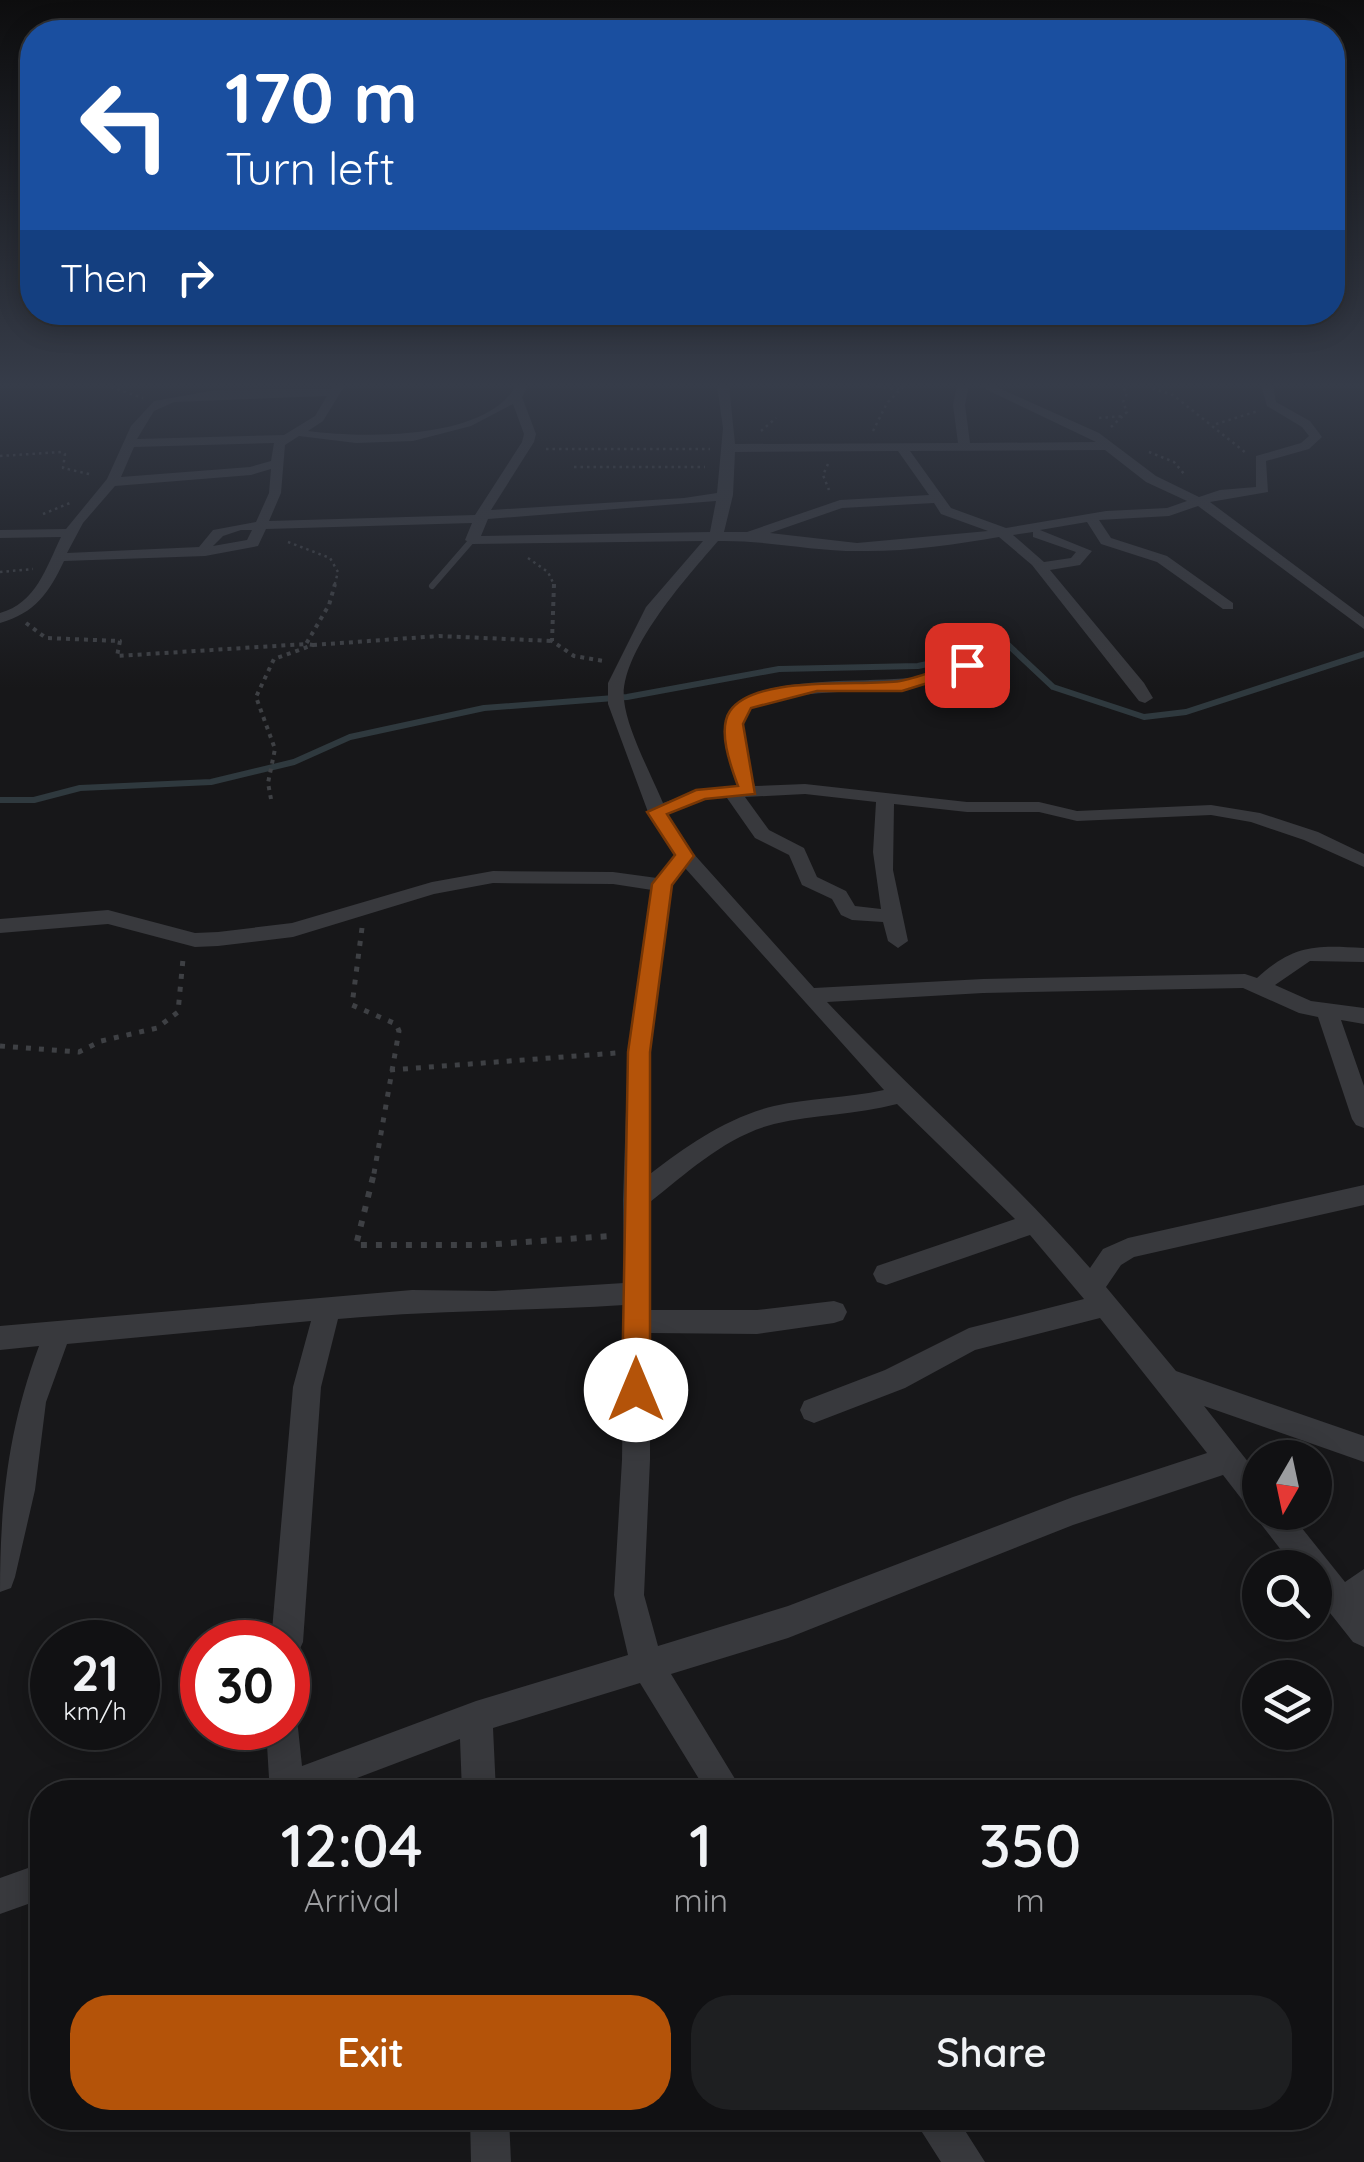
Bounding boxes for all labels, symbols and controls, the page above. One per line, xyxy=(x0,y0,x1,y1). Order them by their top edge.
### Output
text: 170 m xyxy=(225,53,418,141)
icon: left xyxy=(60,60,190,190)
text: Turn left xyxy=(225,140,395,196)
icon: right xyxy=(168,250,223,305)
text: Then xyxy=(60,254,148,302)
pin xyxy=(925,623,1010,708)
icon: arrive xyxy=(940,638,995,693)
position arrow xyxy=(584,1338,688,1442)
north arrow xyxy=(1242,1440,1332,1530)
map controls xyxy=(1242,1440,1332,1750)
button: search xyxy=(1242,1550,1332,1640)
speed limit sign: 30 xyxy=(180,1620,310,1750)
text: 21 xyxy=(71,1641,119,1704)
button: layers xyxy=(1242,1660,1332,1750)
text: km/h xyxy=(63,1695,127,1726)
text: 12:04 xyxy=(281,1807,423,1882)
text: 1 xyxy=(689,1807,712,1882)
text: 350 xyxy=(979,1807,1081,1882)
text: Arrival xyxy=(304,1880,400,1920)
text: min xyxy=(674,1880,728,1920)
text: m xyxy=(1015,1880,1045,1920)
button: Exit xyxy=(70,1995,671,2110)
button: Share xyxy=(691,1995,1292,2110)

